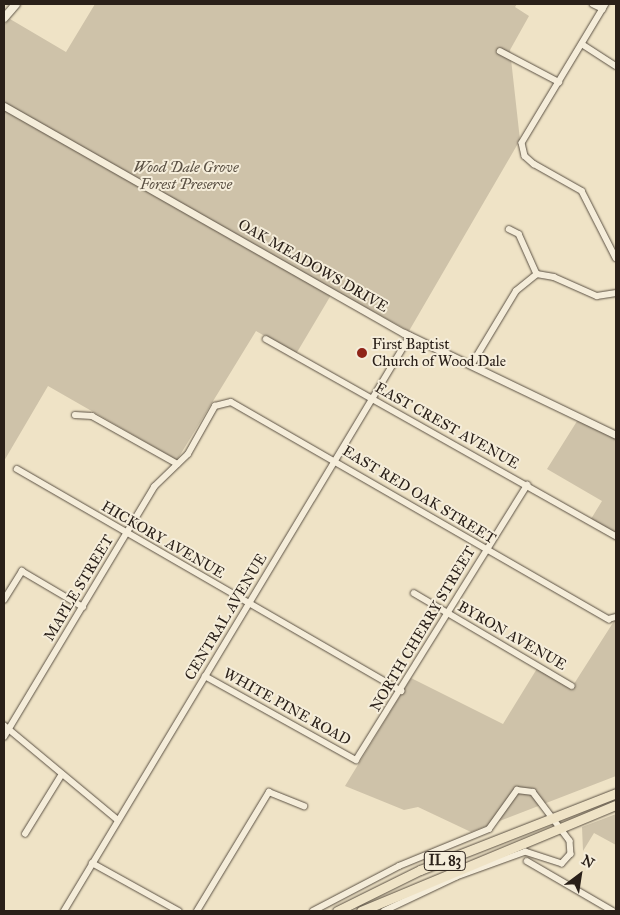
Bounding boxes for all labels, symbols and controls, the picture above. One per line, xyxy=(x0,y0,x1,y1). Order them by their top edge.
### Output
park label: Wood Dale Grove Forest Preserve xyxy=(134,158,238,193)
street label: OAK MEADOWS DRIVE xyxy=(235,216,391,316)
place label: First Baptist Church of Wood Dale xyxy=(372,335,506,370)
marker: First Baptist Church of Wood Dale xyxy=(356,347,368,359)
street label: EAST CREST AVENUE xyxy=(372,379,522,473)
street label: EAST RED OAK STREET xyxy=(339,442,499,548)
street label: HICKORY AVENUE xyxy=(98,497,228,583)
street label: MAPLE STREET xyxy=(40,532,118,644)
street label: NORTH CHERRY STREET xyxy=(367,543,479,715)
street label: CENTRAL AVENUE xyxy=(181,550,271,684)
street label: BYRON AVENUE xyxy=(455,598,569,674)
street label: WHITE PINE ROAD xyxy=(220,664,354,750)
road number: IL 83 xyxy=(424,849,466,872)
north arrow xyxy=(555,850,605,900)
text: N xyxy=(579,851,597,872)

